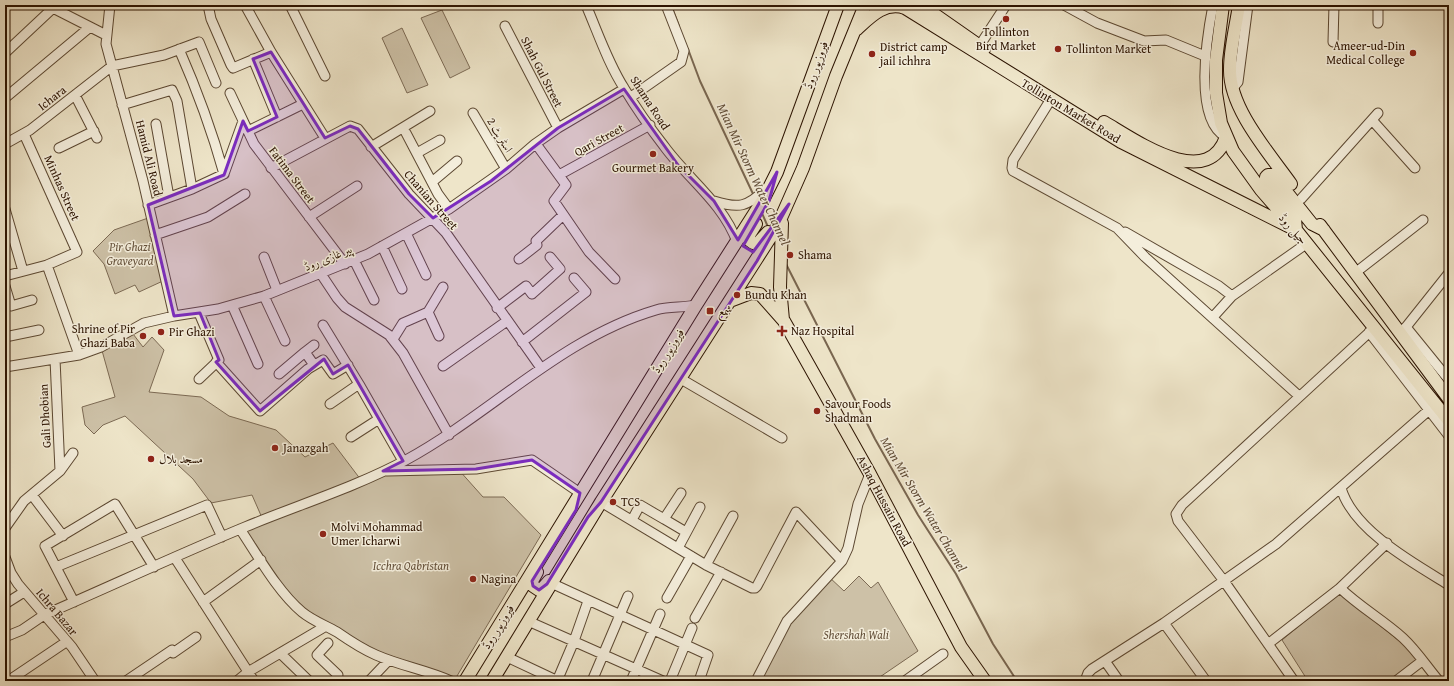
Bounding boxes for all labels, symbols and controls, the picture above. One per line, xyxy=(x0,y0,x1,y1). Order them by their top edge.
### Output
marker: Tollinton Bird Market xyxy=(1001,14,1011,24)
place label: Tollinton Bird Market xyxy=(976,23,1037,54)
street label: Shah Gul Street xyxy=(517,33,568,111)
place label: Ameer-ud-Din Medical College xyxy=(1326,37,1405,68)
place label: District camp jail ichhra xyxy=(878,38,948,69)
street label: فیروزپور روڈ xyxy=(799,39,833,91)
place label: Tollinton Market xyxy=(1066,40,1152,57)
marker: Tollinton Market xyxy=(1053,44,1063,54)
marker: Ameer-ud-Din Medical College xyxy=(1408,48,1418,58)
marker: District camp jail ichhra xyxy=(867,49,877,59)
street label: Shama Road xyxy=(627,72,675,134)
street label: Tollinton Market Road xyxy=(1018,74,1125,147)
street label: Ichara xyxy=(34,81,70,114)
water label: Mian Mir Storm Water Channel xyxy=(712,100,795,248)
street label: اسٹریٹ 2 xyxy=(483,114,518,156)
street label: Hamid Ali Road xyxy=(132,118,167,198)
street label: Qari Street xyxy=(571,119,627,160)
street label: Fatima Street xyxy=(265,143,320,207)
marker: Gourmet Bakery xyxy=(648,149,658,159)
street label: Minhas Street xyxy=(40,152,85,224)
place label: Gourmet Bakery xyxy=(612,159,694,176)
street label: Chanian Street xyxy=(401,166,463,234)
street label: جیل روڈ xyxy=(1274,209,1312,249)
park label: Pir Ghazi Graveyard xyxy=(106,238,154,269)
street label: پیر غازی روڈ xyxy=(301,240,355,276)
place label: Shama xyxy=(798,246,832,263)
marker: Shama xyxy=(785,250,795,260)
place label: Bundu Khan xyxy=(745,286,807,303)
marker: Bundu Khan xyxy=(732,290,742,300)
place label: شمع xyxy=(718,302,732,322)
marker: شمع xyxy=(705,306,715,316)
place label: Shrine of Pir Ghazi Baba xyxy=(72,320,135,351)
place label: Naz Hospital xyxy=(791,322,855,339)
place label: Pir Ghazi xyxy=(169,323,215,340)
street label: فیروزپور روڈ xyxy=(647,325,689,377)
marker: Naz Hospital xyxy=(776,325,788,337)
marker: Pir Ghazi xyxy=(156,327,166,337)
marker: Shrine of Pir Ghazi Baba xyxy=(138,331,148,341)
street label: Gali Dhobian xyxy=(34,383,55,449)
place label: Savour Foods Shadman xyxy=(825,395,891,426)
marker: Savour Foods Shadman xyxy=(812,406,822,416)
water label: Mian Mir Storm Water Channel xyxy=(876,433,971,575)
place label: Janazgah xyxy=(281,439,329,456)
marker: Janazgah xyxy=(270,443,280,453)
place label: مسجد بلال xyxy=(159,450,203,467)
street label: Ashaq Hussain Road xyxy=(853,452,916,550)
marker: مسجد بلال xyxy=(146,454,156,464)
place label: TCS xyxy=(621,493,640,510)
marker: TCS xyxy=(608,497,618,507)
place label: Molvi Mohammad Umer Icharwi xyxy=(331,518,423,549)
marker: Molvi Mohammad Umer Icharwi xyxy=(318,529,328,539)
park label: Icchra Qabristan xyxy=(373,557,449,574)
place label: Nagina xyxy=(481,570,517,587)
marker: Nagina xyxy=(468,574,478,584)
street label: Ichra Bazar xyxy=(33,584,82,639)
street label: فیروزپور روڈ xyxy=(477,601,519,653)
park label: Shershah Wali xyxy=(823,626,889,643)

